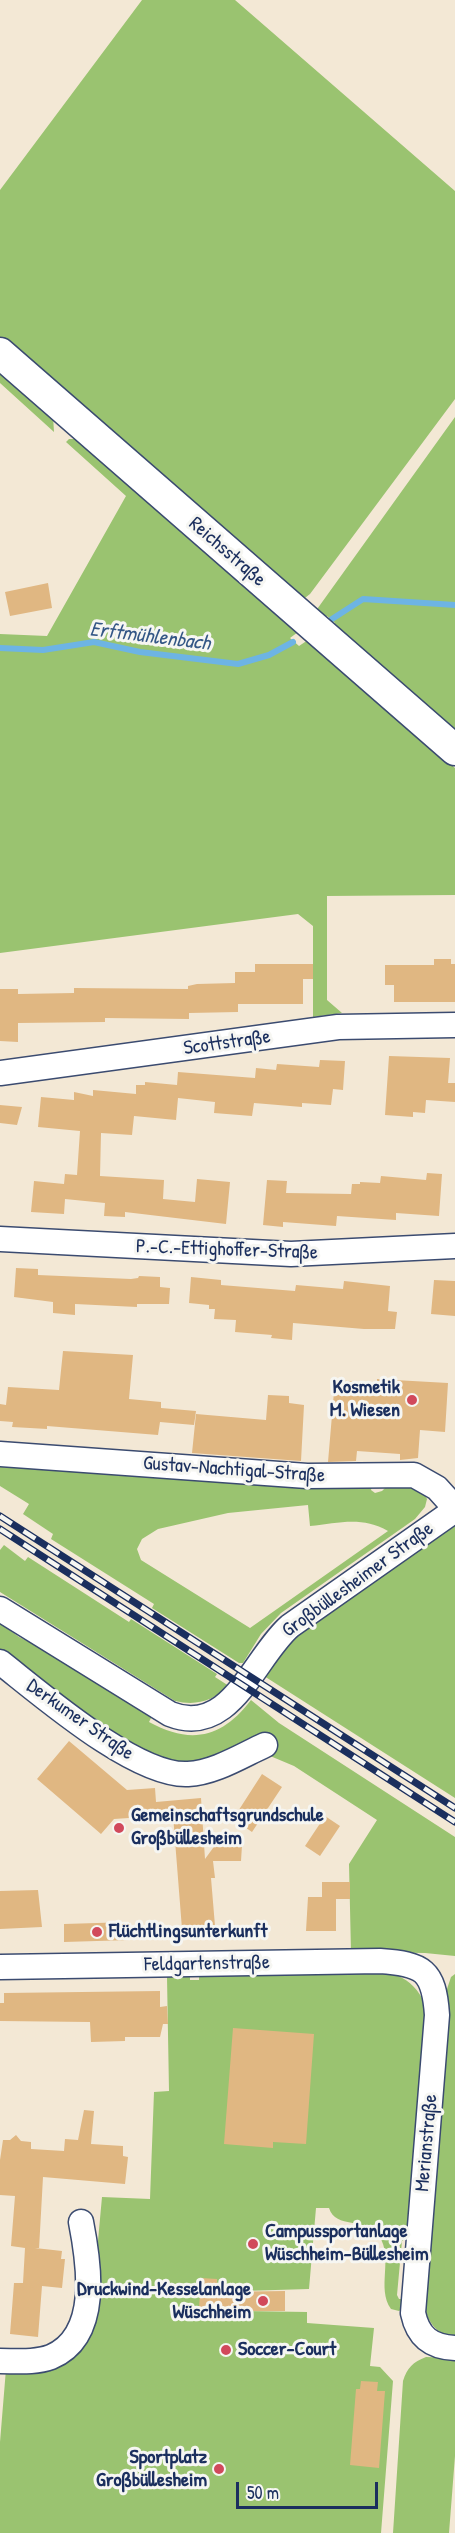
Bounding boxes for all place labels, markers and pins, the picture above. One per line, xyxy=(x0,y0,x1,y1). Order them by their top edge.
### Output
place label: Kosmetik M. Wiesen xyxy=(330,1376,400,1423)
marker: Kosmetik M. Wiesen xyxy=(405,1393,419,1407)
place label: Gemeinschaftsgrundschule Großbüllesheim xyxy=(131,1804,324,1851)
marker: Gemeinschaftsgrundschule Großbüllesheim xyxy=(112,1821,126,1835)
place label: Flüchtlingsunterkunft xyxy=(109,1920,267,1944)
marker: Flüchtlingsunterkunft xyxy=(90,1925,104,1939)
place label: Campussportanlage Wüschheim-Büllesheim xyxy=(265,2220,429,2267)
marker: Campussportanlage Wüschheim-Büllesheim xyxy=(246,2237,260,2251)
place label: Druckwind-Kesselanlage Wüschheim xyxy=(77,2278,251,2325)
marker: Druckwind-Kesselanlage Wüschheim xyxy=(256,2294,270,2308)
place label: Soccer-Court xyxy=(238,2338,336,2362)
marker: Soccer-Court xyxy=(219,2343,233,2357)
place label: Sportplatz Großbüllesheim xyxy=(96,2446,207,2493)
marker: Sportplatz Großbüllesheim xyxy=(212,2462,226,2476)

